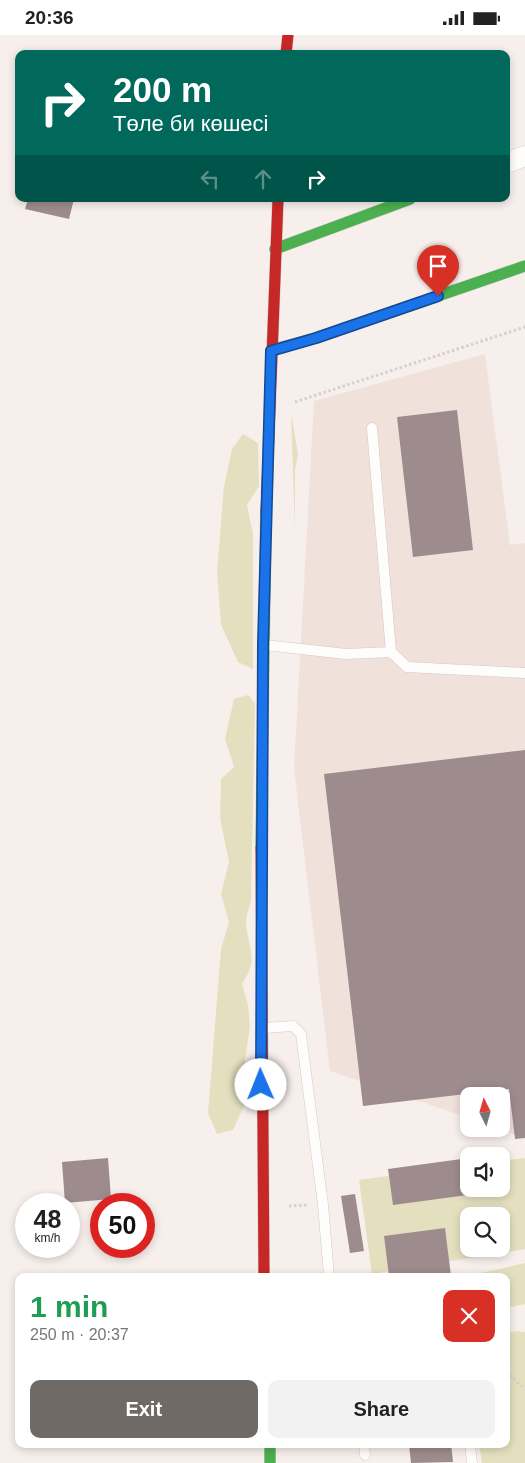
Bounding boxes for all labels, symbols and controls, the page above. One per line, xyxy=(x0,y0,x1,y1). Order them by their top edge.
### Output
text: 20:36 xyxy=(25,7,74,28)
icon: right xyxy=(30,70,95,135)
text: 200 m xyxy=(113,70,212,109)
text: Төле би көшесі xyxy=(113,111,269,136)
icon: left xyxy=(196,165,224,193)
icon: ahead xyxy=(249,165,277,193)
icon: right xyxy=(302,165,330,193)
pin xyxy=(417,245,459,296)
icon: arrive xyxy=(424,252,452,280)
position arrow xyxy=(234,1058,286,1110)
north arrow xyxy=(460,1087,510,1137)
map controls xyxy=(460,1087,510,1257)
button: sound xyxy=(460,1147,510,1197)
speed limit sign: 50 xyxy=(90,1193,155,1258)
text: 48 xyxy=(34,1205,61,1233)
button: search xyxy=(460,1207,510,1257)
text: km/h xyxy=(34,1231,61,1245)
text: 1 min xyxy=(30,1290,108,1323)
button: close xyxy=(443,1290,495,1342)
text: 250 m · 20:37 xyxy=(30,1326,129,1343)
button: Exit xyxy=(30,1380,258,1438)
button: Share xyxy=(268,1380,495,1438)

